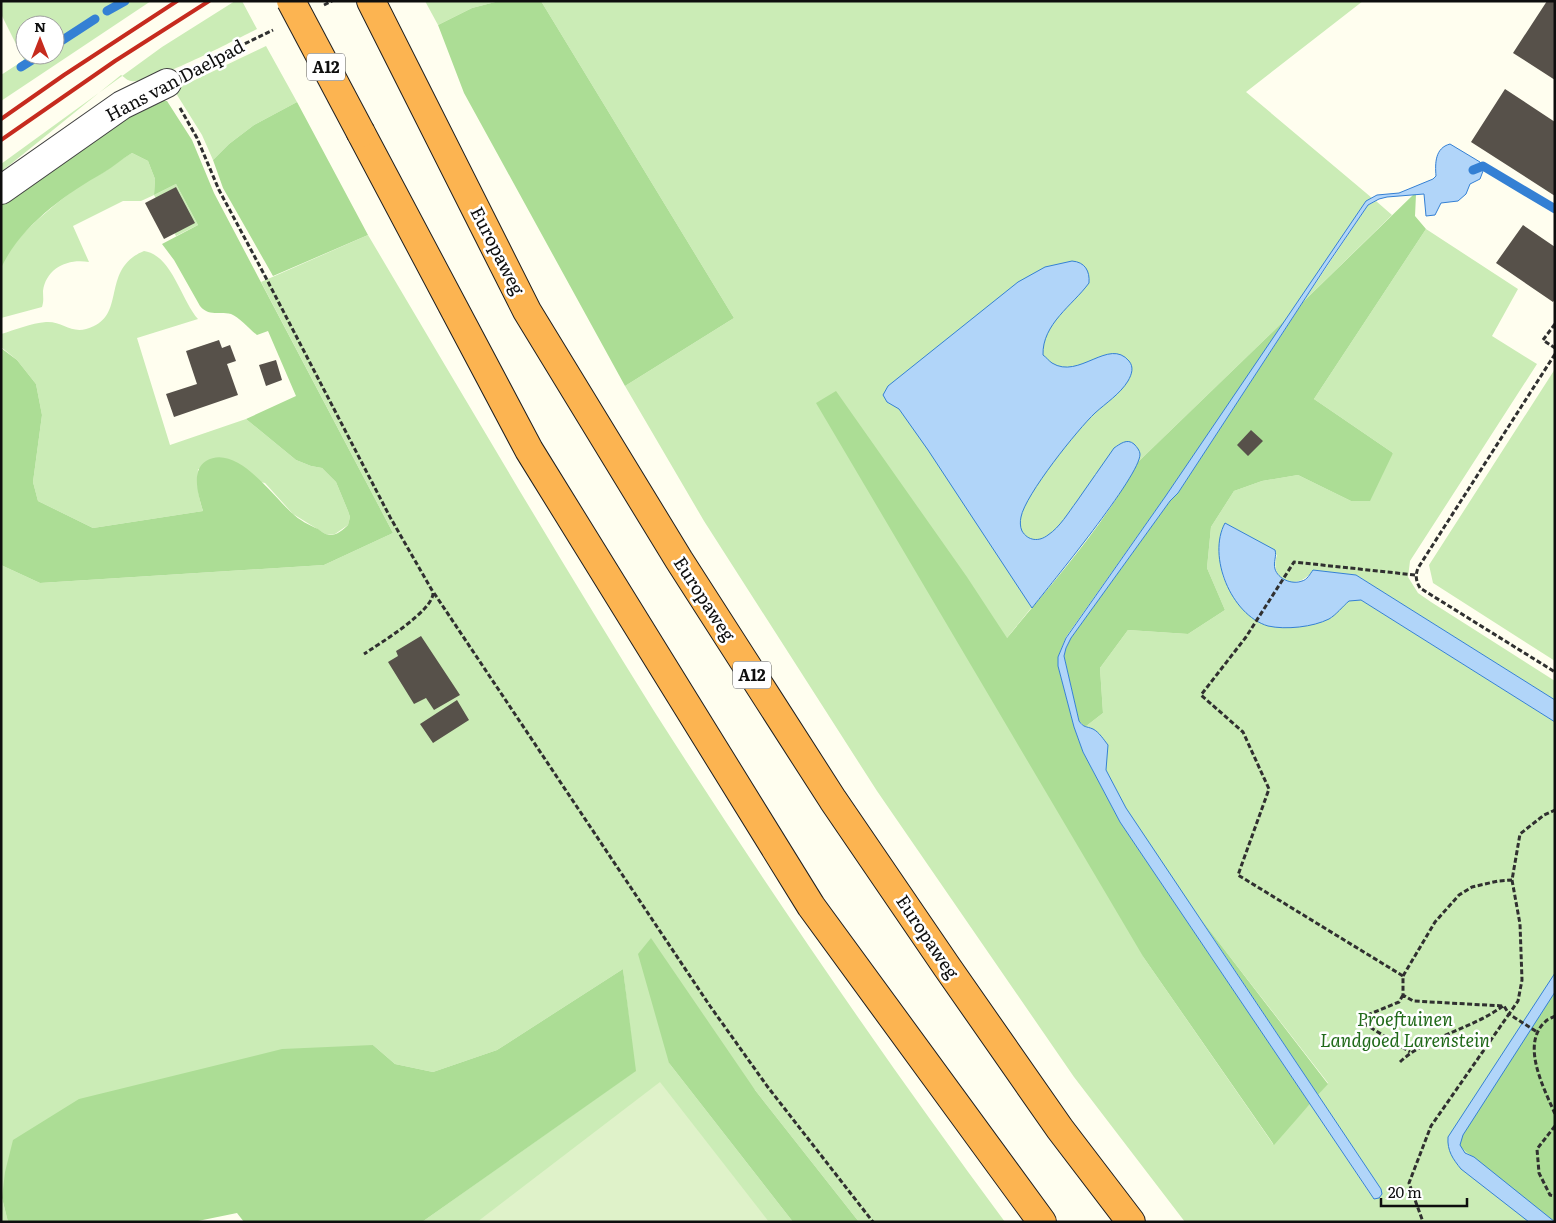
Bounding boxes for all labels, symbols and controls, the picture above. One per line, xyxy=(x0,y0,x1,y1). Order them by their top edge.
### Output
north arrow xyxy=(15,15,65,65)
text: N xyxy=(34,16,46,36)
street label: Hans van Daelpad xyxy=(100,32,248,128)
road number: A12 xyxy=(307,54,345,80)
street label: Europaweg xyxy=(464,201,533,300)
street label: Europaweg xyxy=(668,551,743,647)
road number: A12 xyxy=(733,662,771,688)
street label: Europaweg xyxy=(890,889,967,984)
park label: Proeftuinen Landgoed Larenstein xyxy=(1320,1005,1490,1053)
scale bar xyxy=(1381,1176,1467,1208)
text: 20 m xyxy=(1388,1180,1422,1203)

